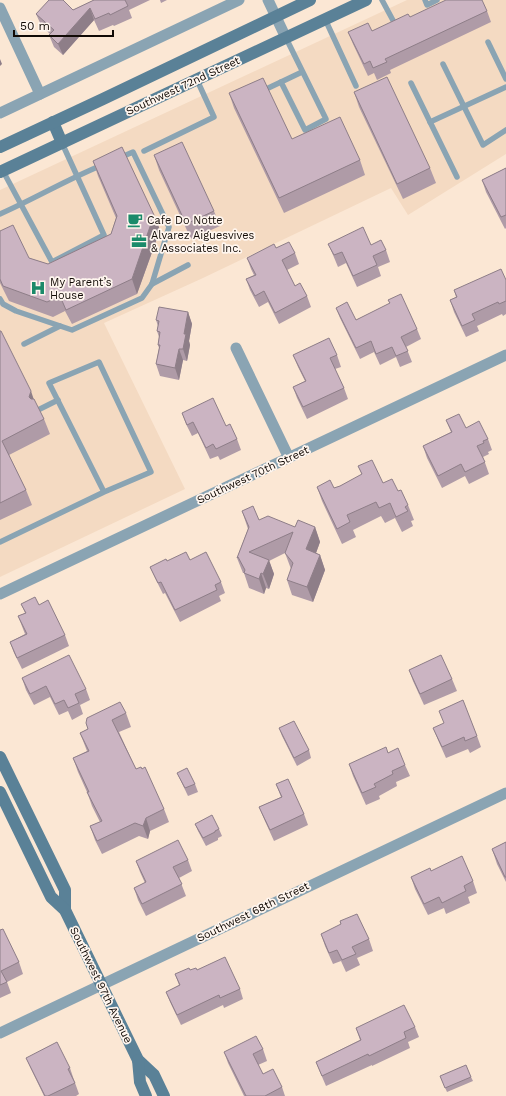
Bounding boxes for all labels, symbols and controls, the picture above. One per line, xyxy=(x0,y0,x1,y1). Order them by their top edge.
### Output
scale bar xyxy=(14,12,113,38)
text: 50 m xyxy=(20,19,50,33)
street label: Southwest 72nd Street xyxy=(124,54,242,118)
cafe icon: Cafe Do Notte xyxy=(126,211,144,229)
place label: Cafe Do Notte xyxy=(147,214,223,227)
place label: Alvarez Aiguesvives & Associates Inc. xyxy=(151,229,255,255)
office icon: Alvarez Aiguesvives & Associates Inc. xyxy=(130,232,148,250)
place label: My Parent’s House xyxy=(50,276,112,302)
hospital icon: My Parent’s House xyxy=(29,279,47,297)
street label: Southwest 70th Street xyxy=(195,443,311,507)
street label: Southwest 68th Street xyxy=(195,879,311,945)
street label: Southwest 97th Avenue xyxy=(67,925,135,1045)

